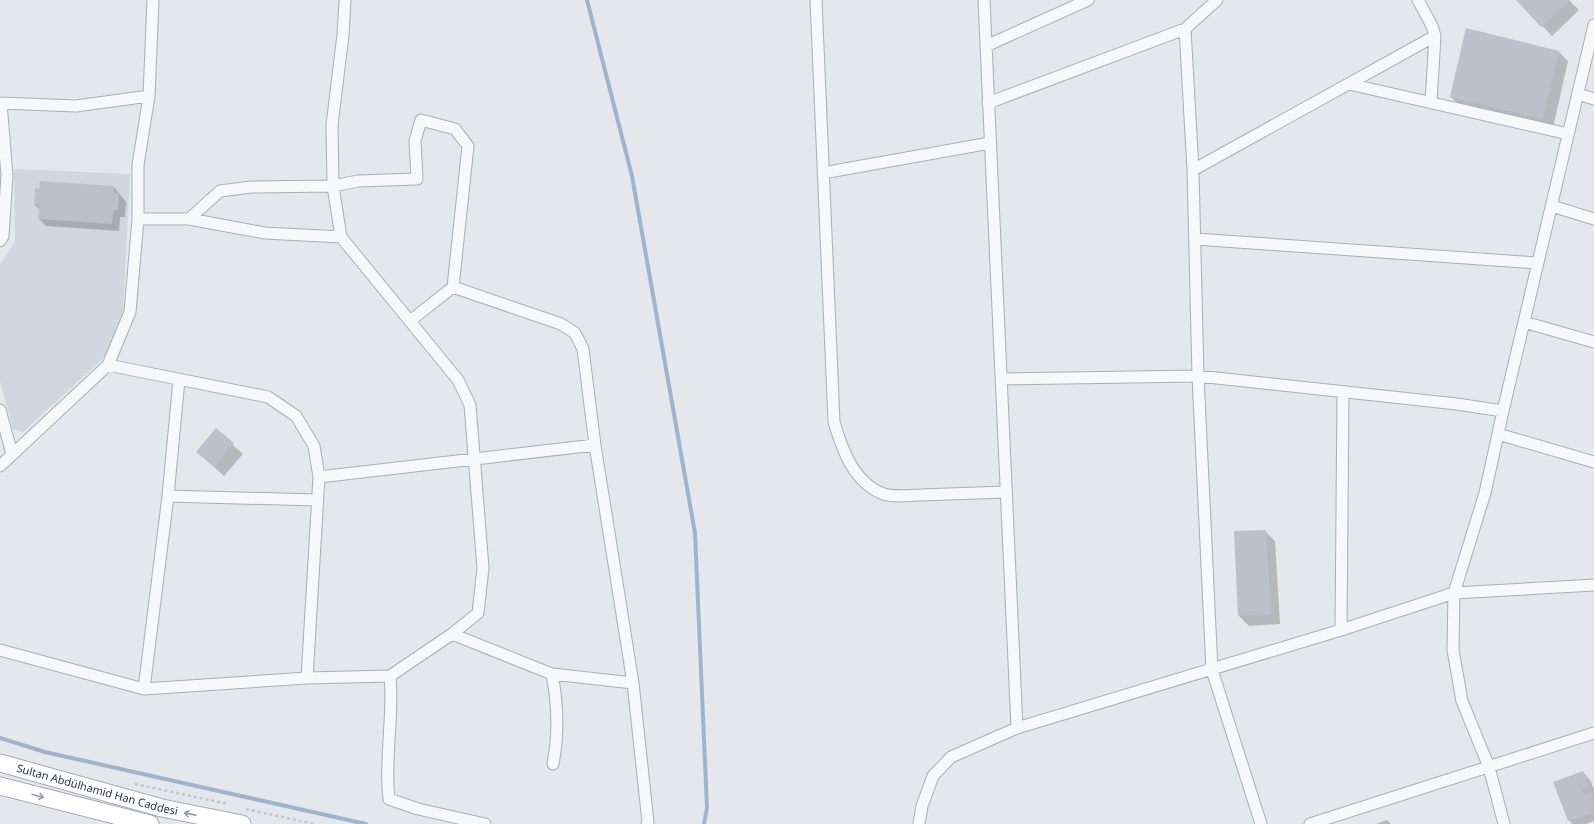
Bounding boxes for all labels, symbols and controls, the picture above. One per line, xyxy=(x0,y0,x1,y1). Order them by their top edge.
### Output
street label: Sultan Abdülhamid Han Caddesi xyxy=(15,760,179,818)
one-way arrow xyxy=(31,792,44,800)
one-way arrow xyxy=(184,809,197,817)

